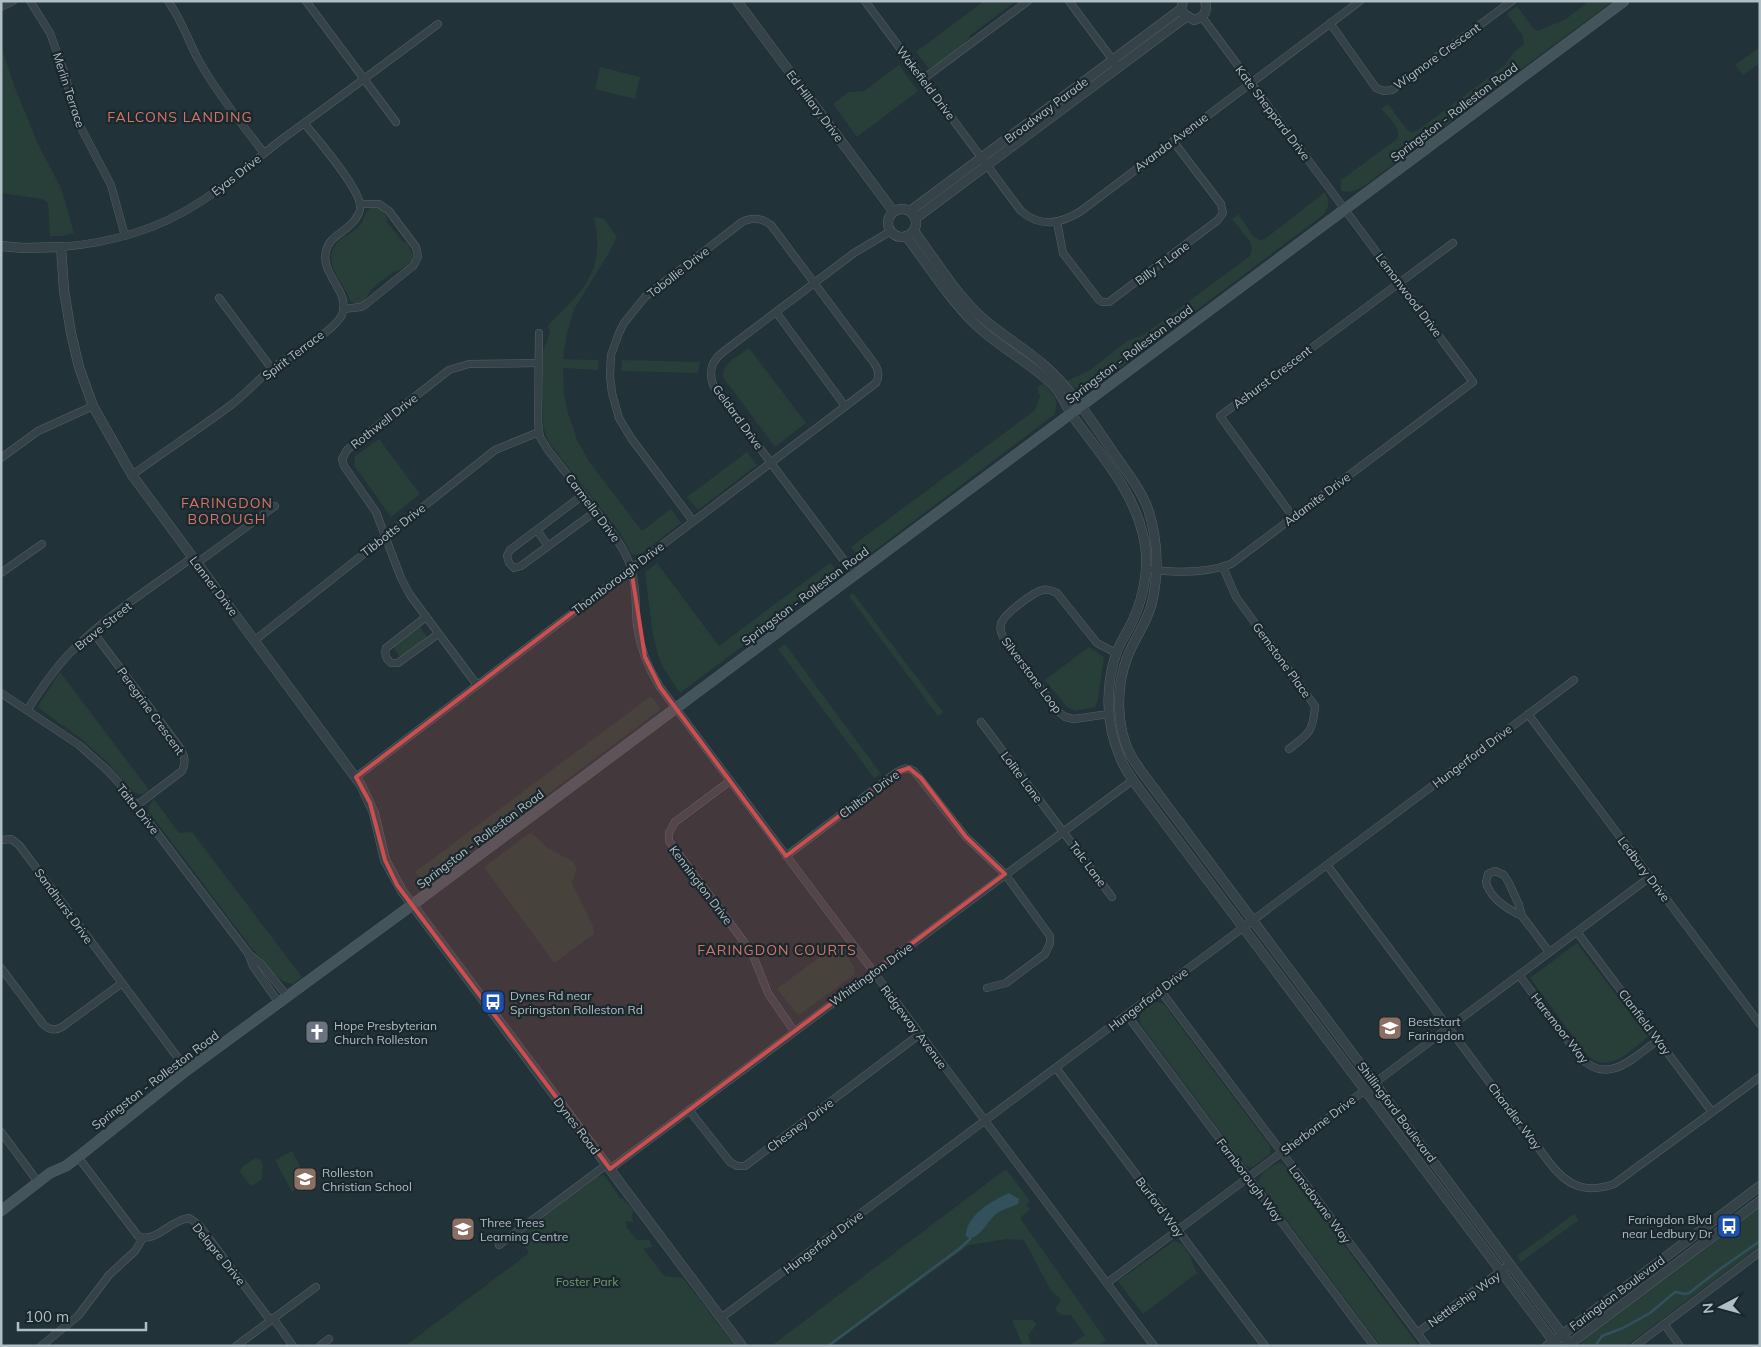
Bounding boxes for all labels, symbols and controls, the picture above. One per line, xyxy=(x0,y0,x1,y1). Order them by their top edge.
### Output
street label: Wigmore Crescent xyxy=(1391,20,1483,92)
street label: Wakefield Drive xyxy=(894,43,958,123)
street label: Merlin Terrace xyxy=(50,51,88,129)
street label: Springston - Rolleston Road xyxy=(1388,59,1520,165)
street label: Kate Sheppard Drive xyxy=(1232,63,1314,163)
street label: Ed Hillary Drive xyxy=(783,67,847,145)
street label: Broadway Parade xyxy=(1001,74,1091,146)
district label: FALCONS LANDING xyxy=(107,108,253,126)
street label: Avanda Avenue xyxy=(1131,109,1211,175)
street label: Eyas Drive xyxy=(208,151,264,199)
street label: Billy T Lane xyxy=(1132,238,1192,288)
street label: Tobollie Drive xyxy=(644,243,712,301)
street label: Lemonwood Drive xyxy=(1373,250,1445,340)
street label: Springston - Rolleston Road xyxy=(1063,301,1195,407)
street label: Spirit Terrace xyxy=(259,327,327,383)
street label: Ashurst Crescent xyxy=(1230,343,1314,411)
street label: Geldard Drive xyxy=(710,382,766,452)
street label: Rothwell Drive xyxy=(348,390,420,452)
street label: Adamite Drive xyxy=(1281,469,1353,529)
street label: Carmella Drive xyxy=(562,471,624,545)
district label: FARINGDON BOROUGH xyxy=(181,494,273,528)
street label: Tibbotts Drive xyxy=(358,500,428,560)
street label: Thornborough Drive xyxy=(569,539,667,617)
street label: Springston - Rolleston Road xyxy=(739,543,871,649)
street label: Lanner Drive xyxy=(187,553,241,619)
street label: Brave Street xyxy=(72,599,134,653)
street label: Gemstone Place xyxy=(1250,619,1314,701)
street label: Silverstone Loop xyxy=(999,634,1065,716)
street label: Peregrine Crescent xyxy=(114,664,188,758)
street label: Hungerford Drive xyxy=(1429,721,1515,791)
street label: Lolite Lane xyxy=(998,748,1046,806)
street label: Chilton Drive xyxy=(836,767,902,821)
street label: Taita Drive xyxy=(114,781,162,837)
street label: Springston - Rolleston Road xyxy=(414,786,546,892)
street label: Ledbury Drive xyxy=(1615,834,1673,904)
street label: Talc Lane xyxy=(1066,838,1110,890)
street label: Kennington Drive xyxy=(666,842,736,928)
street label: Sandhurst Drive xyxy=(32,865,96,947)
street label: Whittington Drive xyxy=(827,939,915,1009)
district label: FARINGDON COURTS xyxy=(697,941,857,959)
street label: Hungerford Drive xyxy=(1105,964,1191,1034)
street label: Ridgeway Avenue xyxy=(878,982,950,1072)
street label: Clanfield Way xyxy=(1616,986,1675,1058)
place label: Dynes Rd near Springston Rolleston Rd xyxy=(510,988,643,1017)
bus stop icon: Dynes Rd near Springston Rolleston Rd xyxy=(480,989,506,1015)
street label: Haremoor Way xyxy=(1528,990,1592,1067)
place label: BestStart Faringdon xyxy=(1408,1014,1464,1043)
school or university icon: BestStart Faringdon xyxy=(1377,1015,1403,1041)
place label: Hope Presbyterian Church Rolleston xyxy=(334,1018,437,1047)
church icon: Hope Presbyterian Church Rolleston xyxy=(304,1019,330,1045)
street label: Springston - Rolleston Road xyxy=(89,1027,221,1133)
street label: Shillingford Boulevard xyxy=(1354,1059,1440,1165)
street label: Chandler Way xyxy=(1485,1080,1545,1153)
street label: Sherborne Drive xyxy=(1278,1092,1358,1158)
street label: Dynes Road xyxy=(551,1095,603,1157)
street label: Chesney Drive xyxy=(764,1095,836,1155)
street label: Farnborough Way xyxy=(1214,1135,1287,1225)
street label: Lansdowne Way xyxy=(1286,1162,1355,1247)
place label: Rolleston Christian School xyxy=(322,1165,412,1194)
school or university icon: Rolleston Christian School xyxy=(292,1166,318,1192)
street label: Burford Way xyxy=(1133,1174,1188,1240)
street label: Hungerford Drive xyxy=(780,1207,866,1277)
place label: Faringdon Blvd near Ledbury Dr xyxy=(1622,1212,1713,1241)
bus stop icon: Faringdon Blvd near Ledbury Dr xyxy=(1716,1213,1742,1239)
place label: Three Trees Learning Centre xyxy=(480,1215,568,1244)
school or university icon: Three Trees Learning Centre xyxy=(450,1216,476,1242)
street label: Delapre Drive xyxy=(189,1220,249,1288)
street label: Faringdon Boulevard xyxy=(1566,1252,1668,1334)
street label: Nettleship Way xyxy=(1425,1267,1503,1330)
park label: Foster Park xyxy=(556,1274,619,1289)
north arrow xyxy=(1696,1282,1746,1332)
scale bar xyxy=(18,1300,145,1332)
text: N xyxy=(1699,1302,1718,1315)
text: 100 m xyxy=(25,1307,69,1326)

